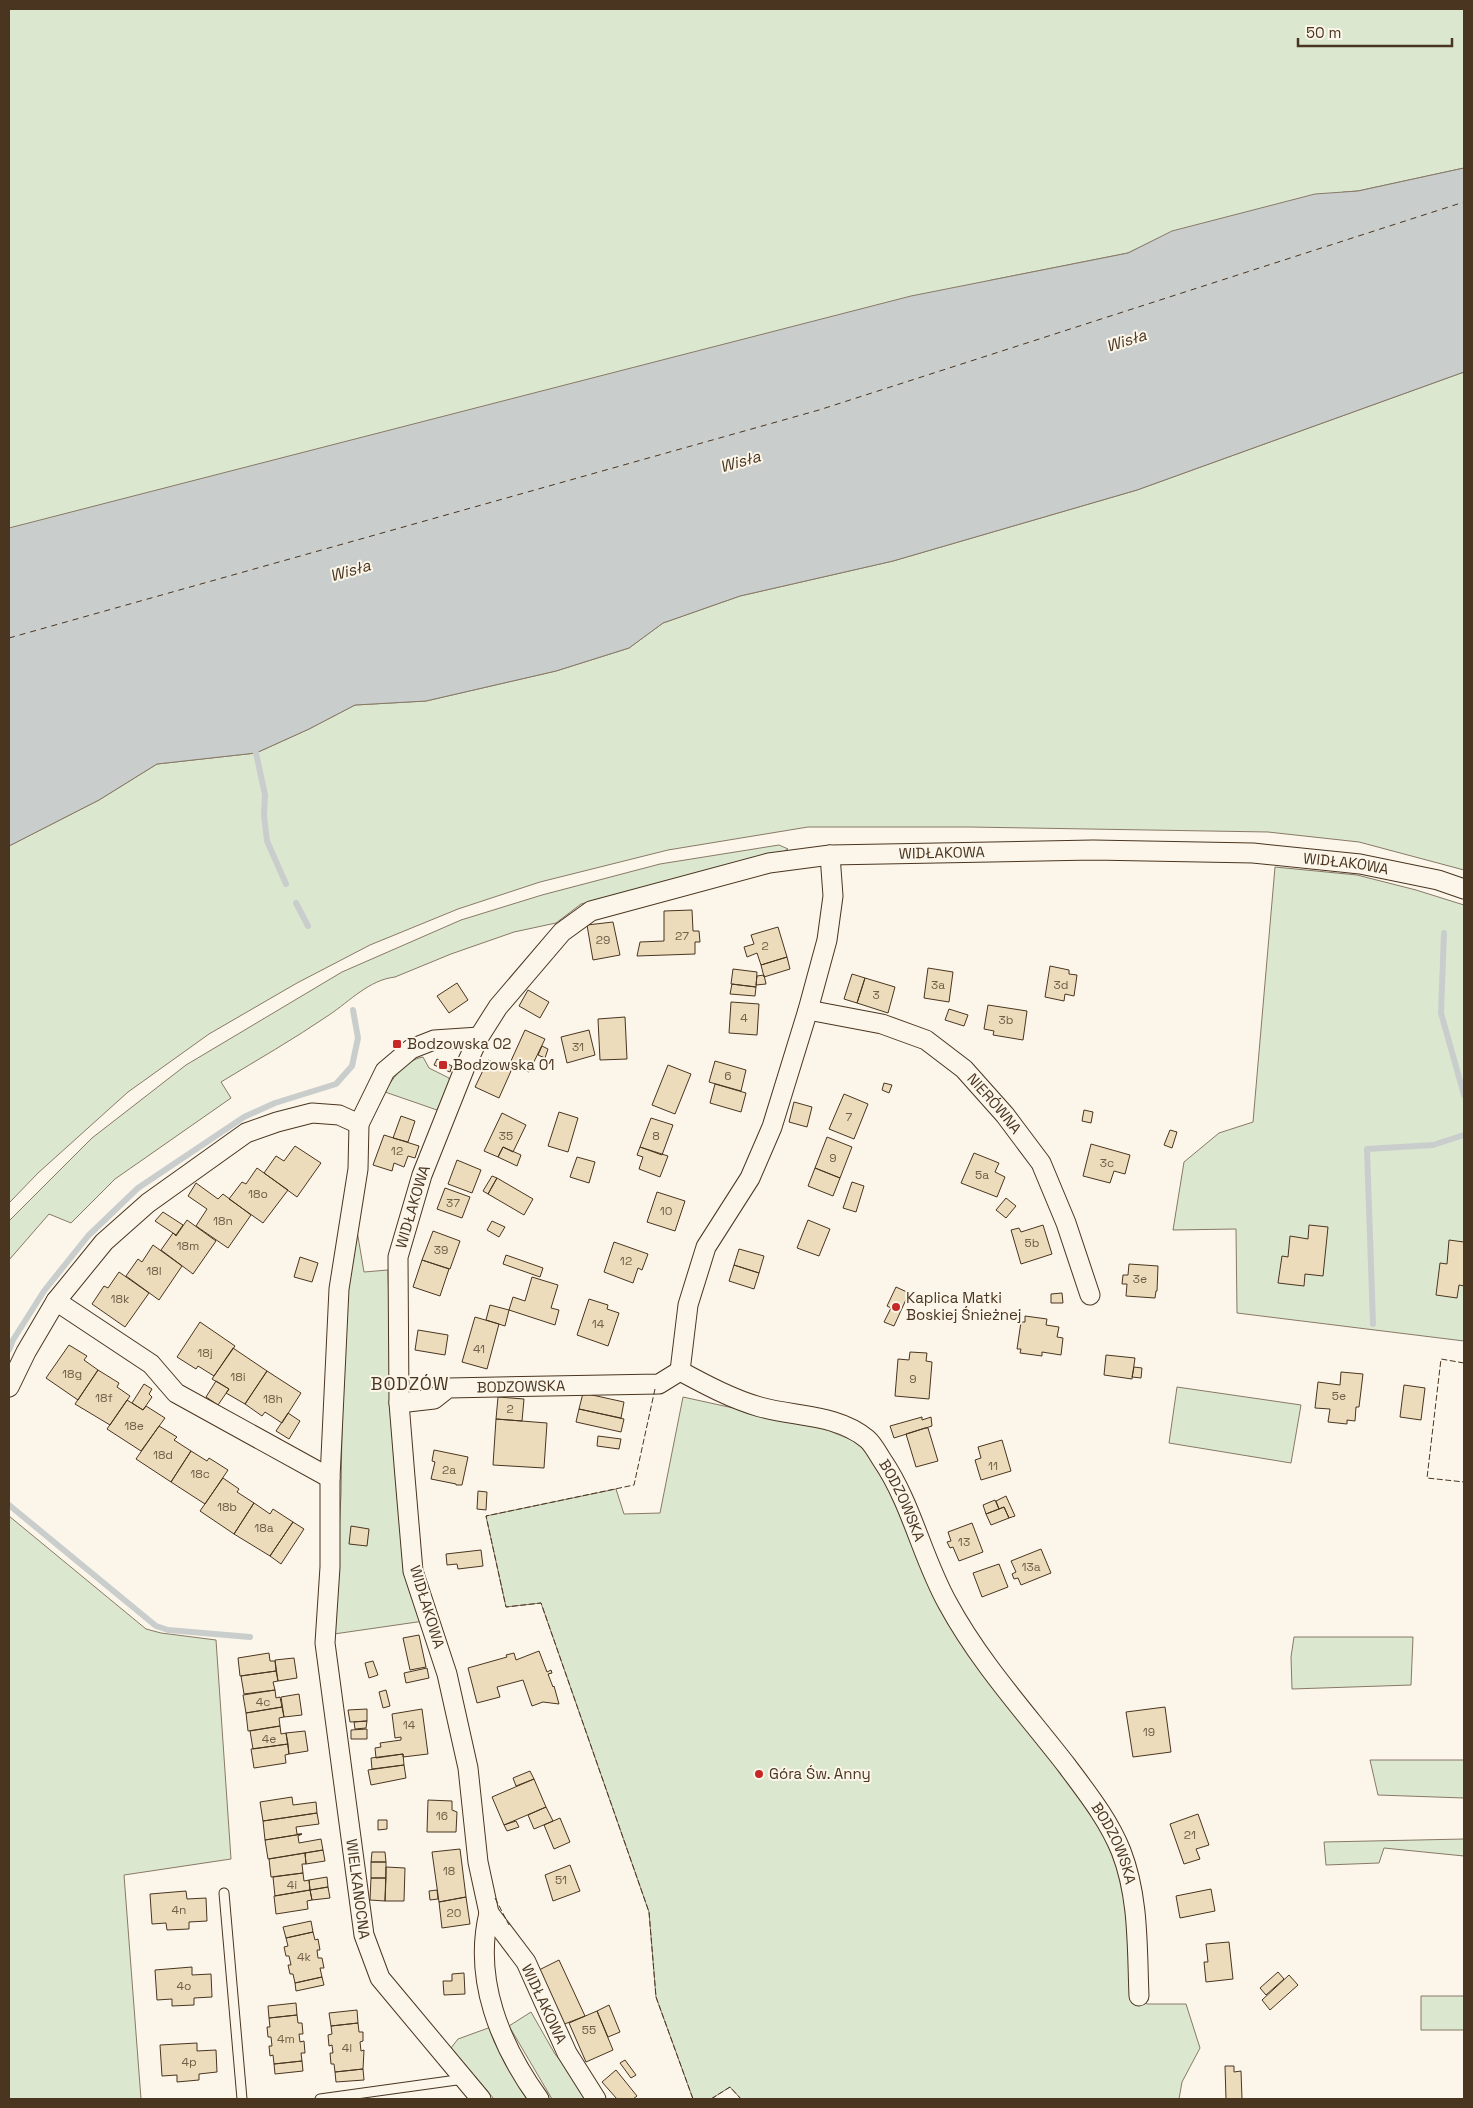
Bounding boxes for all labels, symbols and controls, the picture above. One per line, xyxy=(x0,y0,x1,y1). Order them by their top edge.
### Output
scale bar xyxy=(1298,15,1452,47)
text: 50 m xyxy=(1306,23,1341,42)
water label: Wisła xyxy=(1103,324,1150,357)
water label: Wisła xyxy=(717,445,764,477)
water label: Wisła xyxy=(327,554,374,586)
street label: WIDŁAKOWA xyxy=(899,842,985,863)
street label: WIDŁAKOWA xyxy=(1302,848,1391,879)
house number: 27 xyxy=(675,928,689,944)
house number: 29 xyxy=(596,932,610,948)
house number: 2 xyxy=(761,938,769,954)
house number: 3a xyxy=(931,977,945,993)
house number: 3d xyxy=(1054,977,1068,993)
house number: 3 xyxy=(872,987,880,1003)
house number: 4 xyxy=(740,1010,748,1026)
house number: 3b xyxy=(999,1012,1014,1028)
place label: Bodzowska 02 xyxy=(407,1034,511,1053)
marker: Bodzowska 02 xyxy=(391,1038,403,1050)
house number: 31 xyxy=(572,1039,584,1055)
place label: Bodzowska 01 xyxy=(453,1055,555,1074)
marker: Bodzowska 01 xyxy=(437,1059,449,1071)
house number: 6 xyxy=(724,1068,732,1084)
street label: NIERÓWNA xyxy=(963,1069,1026,1138)
house number: 7 xyxy=(846,1109,853,1125)
house number: 35 xyxy=(499,1128,513,1144)
house number: 8 xyxy=(652,1128,660,1144)
house number: 12 xyxy=(391,1143,403,1159)
house number: 9 xyxy=(829,1150,837,1166)
house number: 3c xyxy=(1100,1155,1114,1171)
street label: WIDŁAKOWA xyxy=(391,1162,434,1251)
house number: 5a xyxy=(975,1167,989,1183)
house number: 18o xyxy=(248,1186,268,1202)
house number: 37 xyxy=(446,1195,460,1211)
house number: 10 xyxy=(660,1203,672,1219)
house number: 18n xyxy=(213,1213,233,1229)
house number: 5b xyxy=(1025,1235,1040,1251)
house number: 18m xyxy=(177,1238,199,1254)
house number: 39 xyxy=(434,1242,448,1258)
house number: 12 xyxy=(620,1253,632,1269)
house number: 18l xyxy=(146,1263,162,1279)
house number: 3e xyxy=(1133,1271,1147,1287)
place label: Kaplica Matki Boskiej Śnieżnej xyxy=(906,1288,1022,1324)
house number: 18k xyxy=(111,1291,130,1307)
marker: Kaplica Matki Boskiej Śnieżnej xyxy=(890,1301,902,1313)
house number: 14 xyxy=(592,1316,605,1332)
house number: 41 xyxy=(473,1341,485,1357)
house number: 18j xyxy=(197,1345,213,1361)
house number: 18g xyxy=(62,1366,82,1382)
house number: 18i xyxy=(230,1369,246,1385)
house number: 9 xyxy=(909,1371,917,1387)
district label: BODZÓW xyxy=(371,1372,449,1395)
street label: BODZOWSKA xyxy=(476,1376,566,1396)
house number: 5e xyxy=(1332,1388,1346,1404)
house number: 18f xyxy=(95,1390,113,1406)
house number: 18h xyxy=(263,1391,283,1407)
house number: 2 xyxy=(506,1401,514,1417)
house number: 18e xyxy=(124,1418,144,1434)
house number: 18d xyxy=(153,1447,173,1463)
street label: BODZOWSKA xyxy=(875,1455,930,1545)
house number: 11 xyxy=(988,1458,998,1474)
house number: 2a xyxy=(442,1462,456,1478)
house number: 18c xyxy=(190,1466,210,1482)
house number: 18b xyxy=(217,1499,237,1515)
house number: 18a xyxy=(254,1520,274,1536)
house number: 13 xyxy=(958,1534,970,1550)
house number: 13a xyxy=(1021,1559,1041,1575)
street label: WIDŁAKOWA xyxy=(406,1563,449,1651)
house number: 4c xyxy=(256,1694,270,1710)
house number: 14 xyxy=(403,1717,416,1733)
house number: 19 xyxy=(1143,1724,1155,1740)
house number: 4e xyxy=(262,1731,276,1747)
place label: Góra Św. Anny xyxy=(769,1764,871,1783)
marker: Góra Św. Anny xyxy=(753,1768,765,1780)
street label: BODZOWSKA xyxy=(1087,1798,1141,1887)
house number: 16 xyxy=(436,1808,448,1824)
house number: 21 xyxy=(1184,1827,1196,1843)
street label: WIELKANOCNA xyxy=(342,1838,375,1941)
house number: 18 xyxy=(443,1863,455,1879)
house number: 51 xyxy=(555,1872,567,1888)
house number: 4i xyxy=(287,1877,297,1893)
house number: 4n xyxy=(172,1902,186,1918)
house number: 20 xyxy=(447,1905,461,1921)
house number: 4k xyxy=(297,1949,312,1965)
street label: WIDŁAKOWA xyxy=(518,1961,571,2047)
house number: 4o xyxy=(177,1978,191,1994)
house number: 55 xyxy=(582,2022,596,2038)
house number: 4m xyxy=(277,2031,295,2047)
house number: 4l xyxy=(342,2040,352,2056)
house number: 4p xyxy=(181,2054,197,2070)

